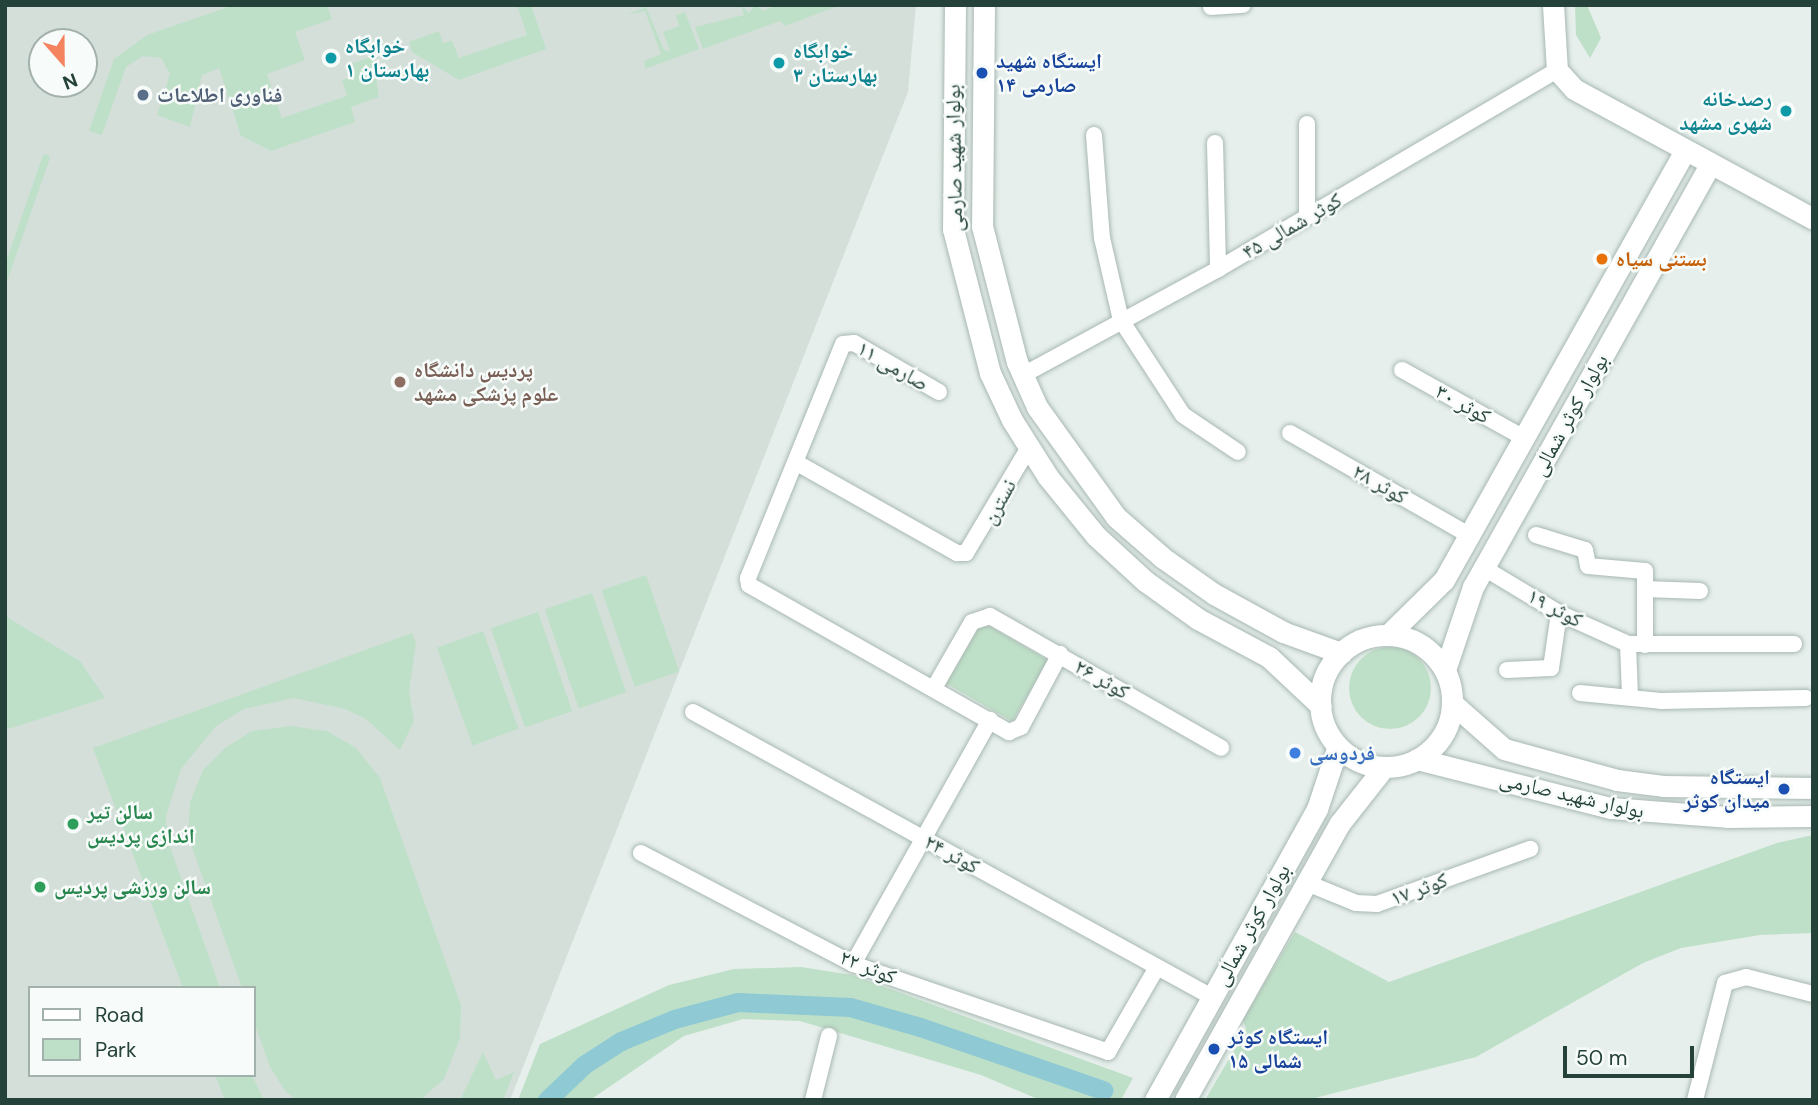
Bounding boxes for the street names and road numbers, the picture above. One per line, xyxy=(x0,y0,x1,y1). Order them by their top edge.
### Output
street label: بولوار شهید صارمی xyxy=(940,84,968,232)
street label: کوثر شمالی ۴۵ xyxy=(1238,187,1346,265)
street label: صارمی ۱۱ xyxy=(853,335,933,397)
street label: بولوار کوثر شمالی xyxy=(1526,350,1614,480)
street label: کوثر ۳۰ xyxy=(1431,379,1495,429)
street label: کوثر ۲۸ xyxy=(1348,458,1412,510)
street label: نسترن xyxy=(976,475,1022,529)
street label: کوثر ۱۹ xyxy=(1523,583,1587,633)
street label: کوثر ۲۶ xyxy=(1070,653,1134,705)
street label: بولوار شهید صارمی xyxy=(1497,766,1647,824)
street label: کوثر ۲۴ xyxy=(920,829,984,879)
street label: بولوار کوثر شمالی xyxy=(1208,860,1296,990)
street label: کوثر ۱۷ xyxy=(1387,867,1451,911)
street label: کوثر ۲۲ xyxy=(836,944,900,990)

